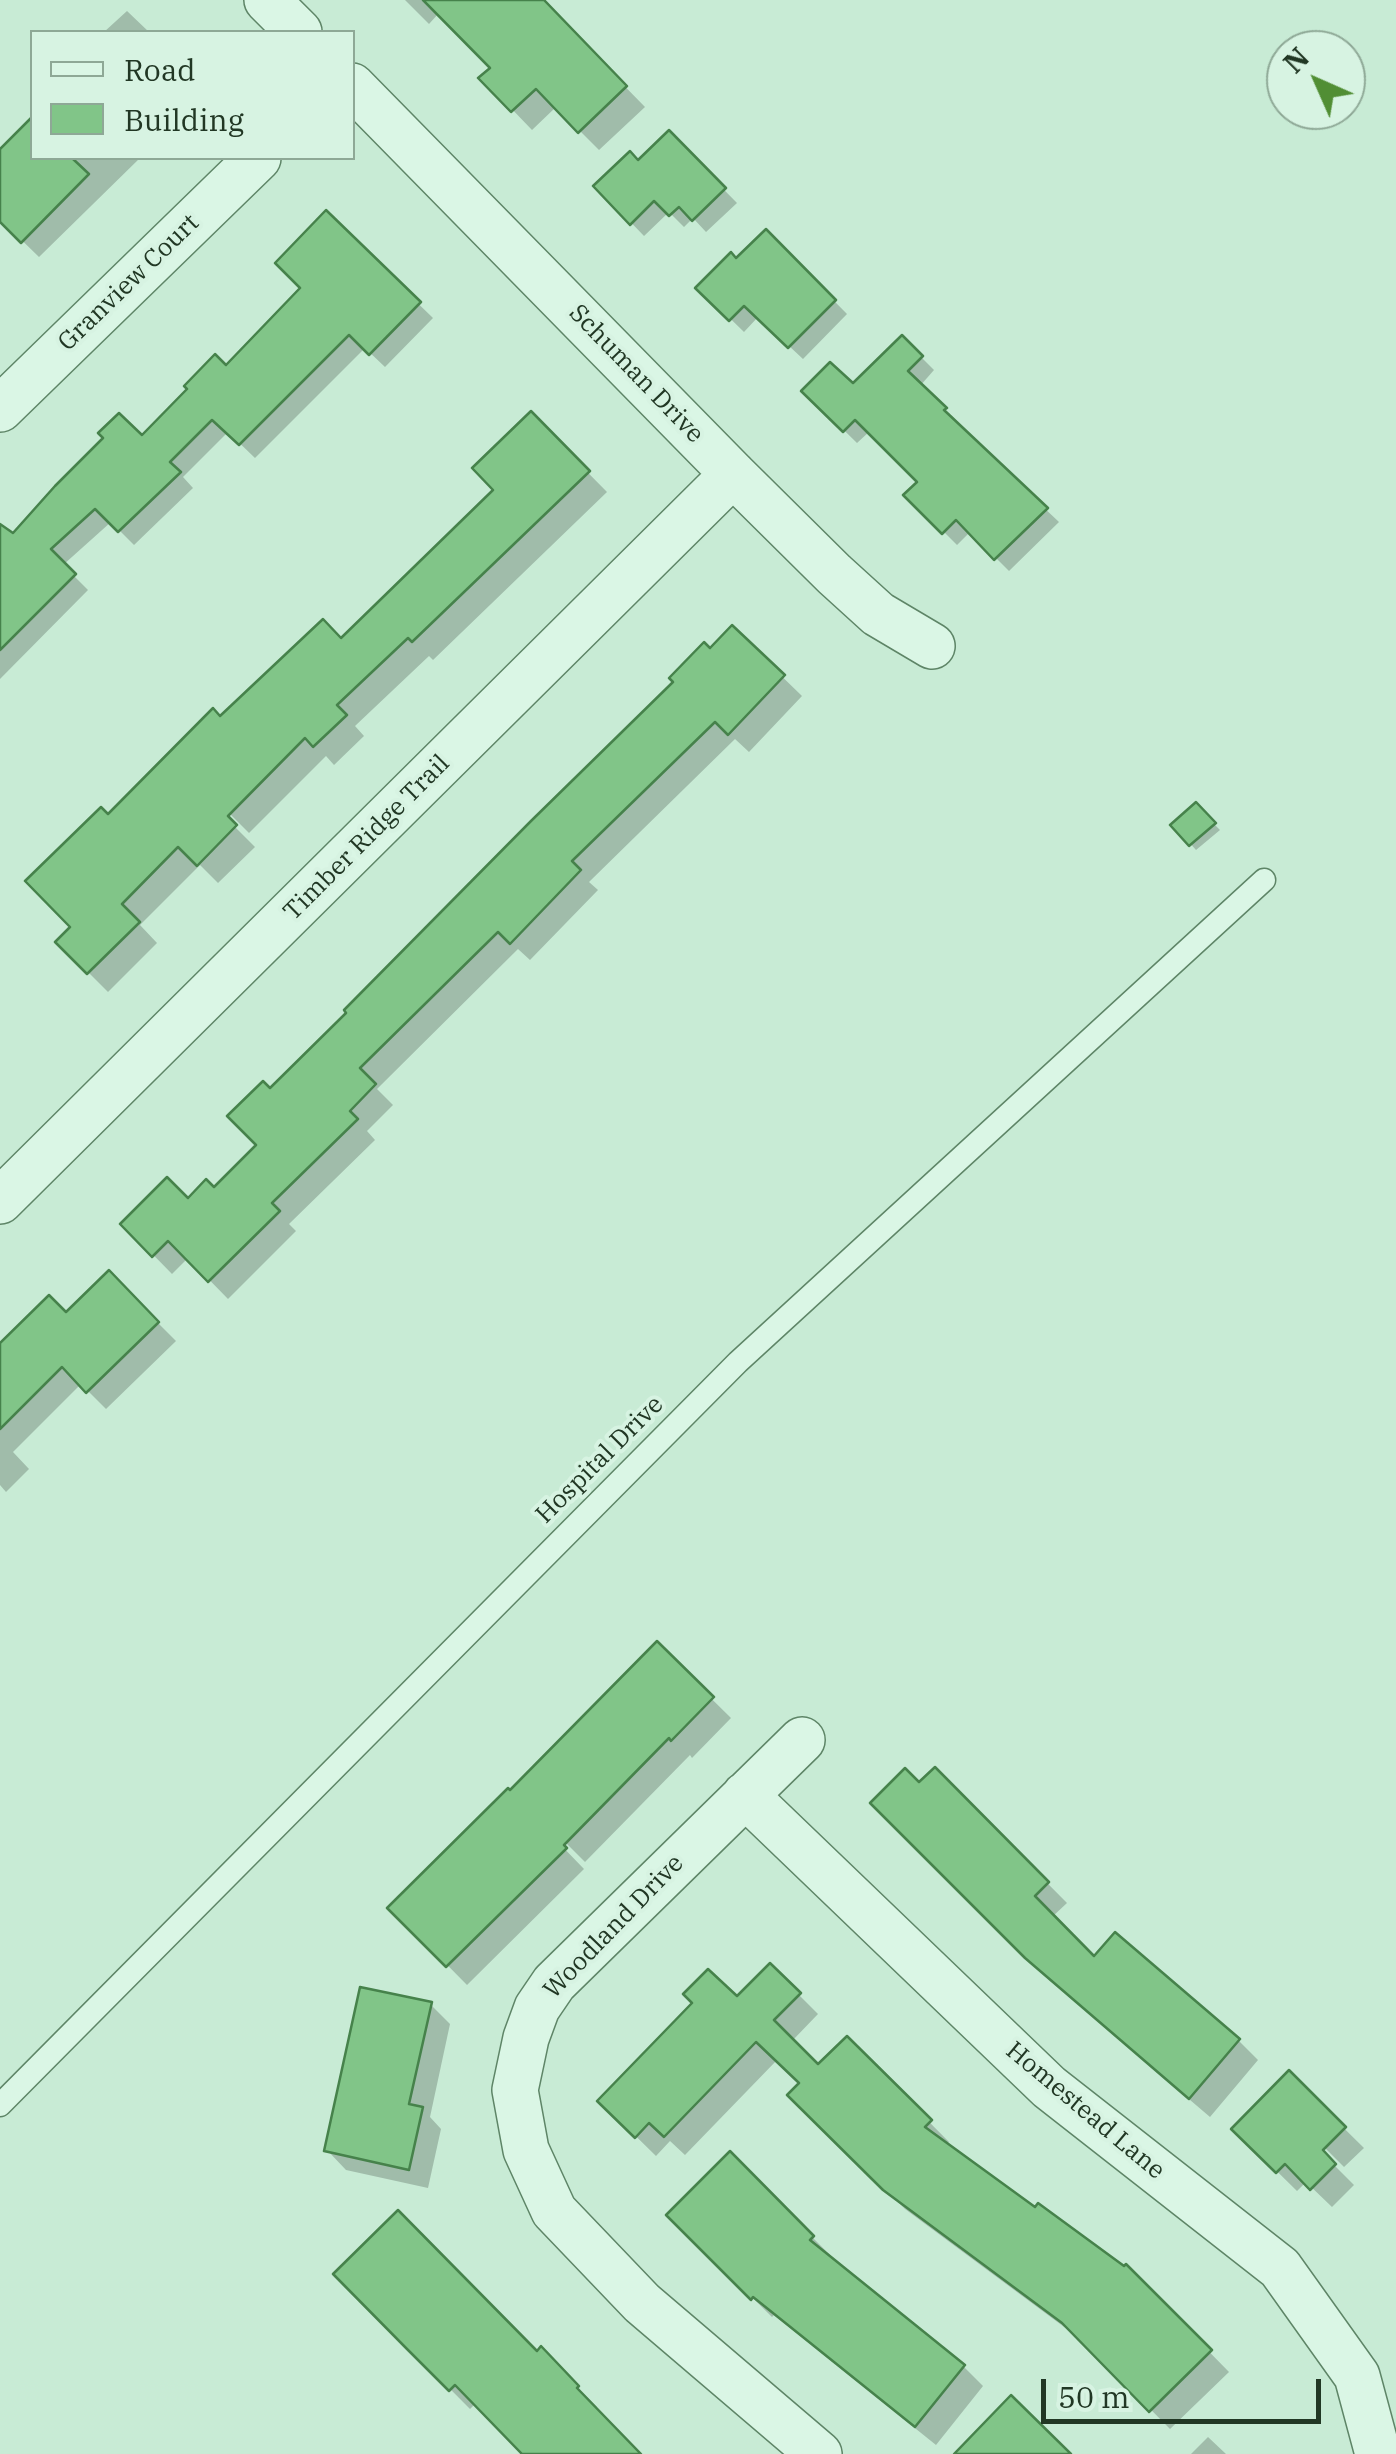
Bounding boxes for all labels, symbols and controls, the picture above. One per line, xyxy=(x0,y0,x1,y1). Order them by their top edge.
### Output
legend xyxy=(30,30,355,160)
north arrow xyxy=(1266,30,1366,130)
text: N xyxy=(1275,39,1317,81)
text: Road xyxy=(124,50,196,89)
text: Building xyxy=(124,100,244,139)
street label: Granview Court xyxy=(52,208,206,358)
street label: Schuman Drive xyxy=(562,298,710,450)
street label: Timber Ridge Trail xyxy=(278,749,456,927)
street label: Hospital Drive xyxy=(530,1390,670,1530)
street label: Woodland Drive xyxy=(538,1849,690,2005)
street label: Homestead Lane xyxy=(1000,2036,1170,2186)
scale bar xyxy=(1046,2359,1326,2421)
text: 50 m xyxy=(1058,2377,1130,2416)

